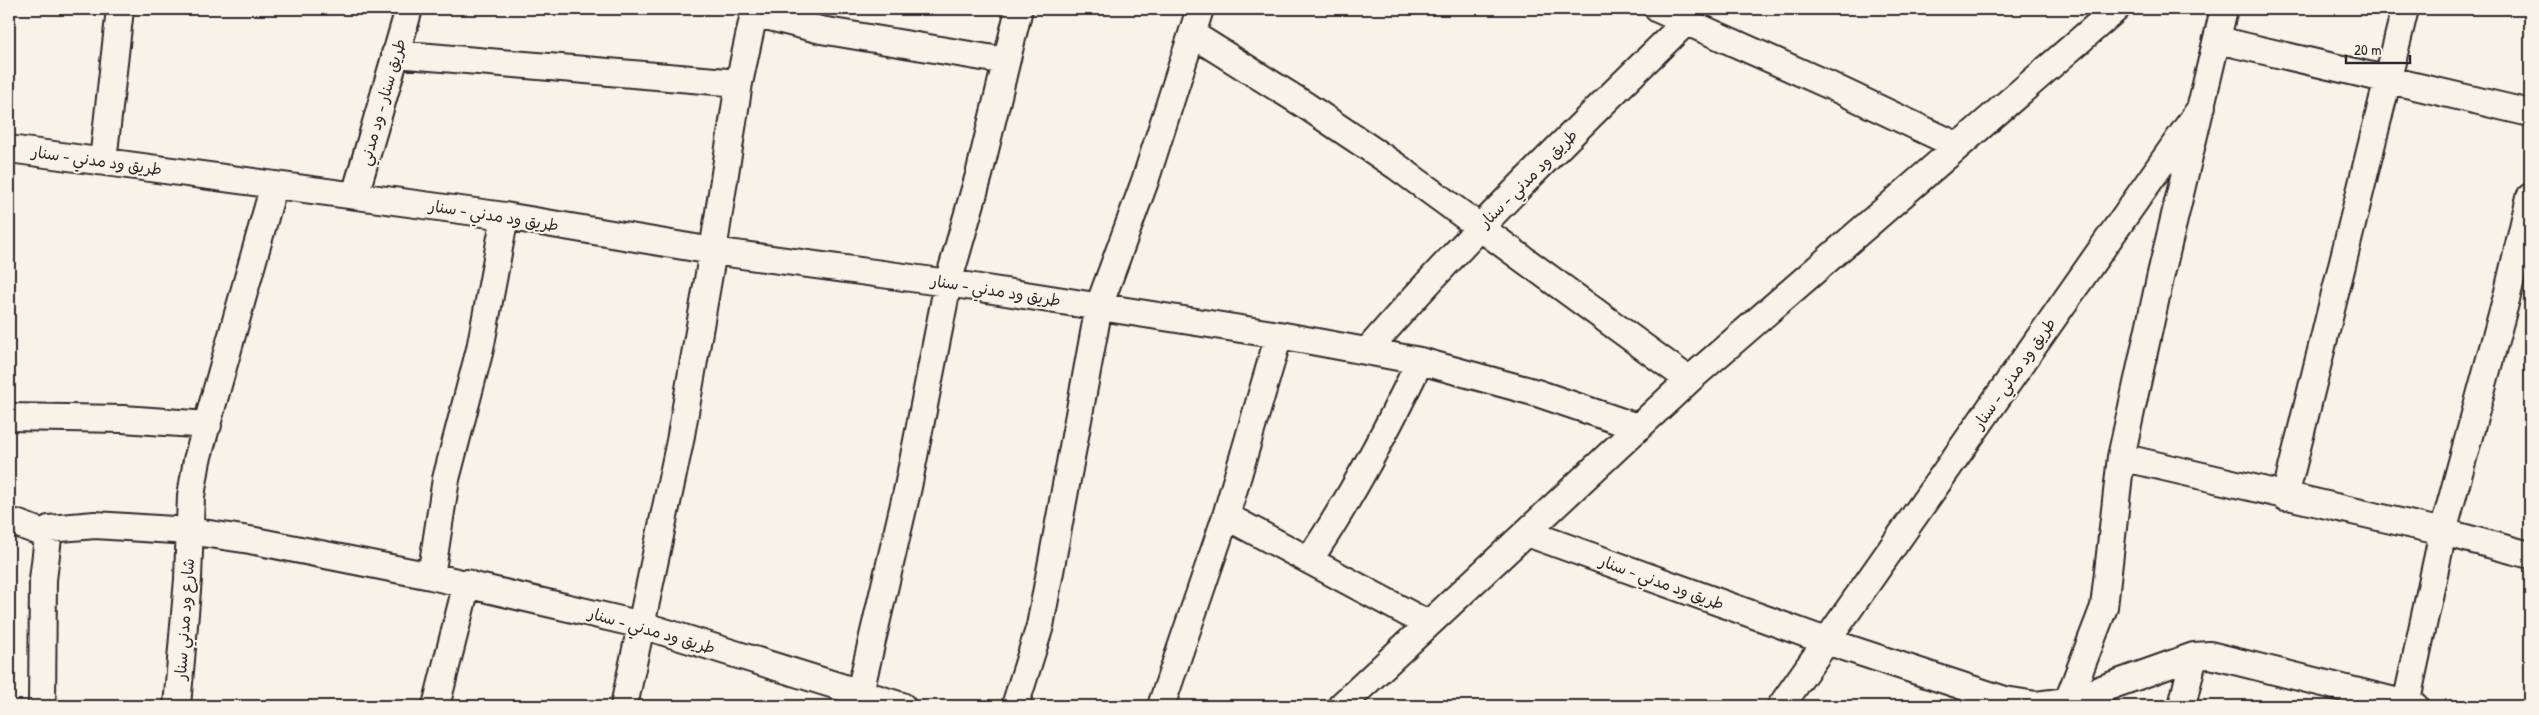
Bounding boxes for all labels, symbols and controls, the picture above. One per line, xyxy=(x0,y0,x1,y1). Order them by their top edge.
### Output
scale bar xyxy=(2346,32,2410,64)
street label: طريق سنار - ود مدني xyxy=(353,36,414,169)
text: 20 m xyxy=(2354,39,2381,60)
street label: طريق ود مدني - سنار xyxy=(1473,124,1585,236)
street label: طريق ود مدني - سنار xyxy=(28,140,163,184)
street label: طريق ود مدني - سنار xyxy=(425,194,560,240)
street label: طريق ود مدني - سنار xyxy=(927,269,1062,315)
street label: طريق ود مدني - سنار xyxy=(1966,313,2064,437)
street label: طريق ود مدني - سنار xyxy=(1593,549,1727,618)
street label: شارع ود مدني سنار xyxy=(169,557,203,683)
street label: طريق ود مدني - سنار xyxy=(583,601,718,662)

